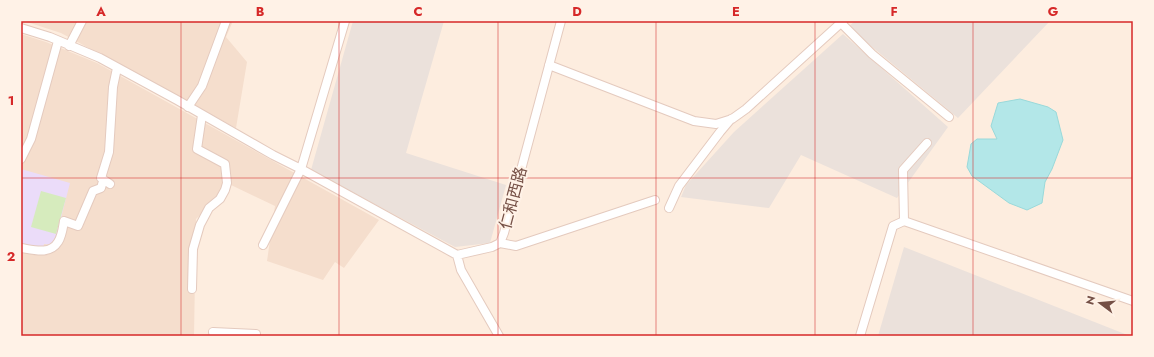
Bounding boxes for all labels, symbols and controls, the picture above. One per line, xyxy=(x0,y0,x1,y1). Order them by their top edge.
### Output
text: A xyxy=(95,2,106,21)
text: B xyxy=(256,2,265,21)
text: C xyxy=(413,2,423,21)
text: D xyxy=(572,2,582,21)
text: E xyxy=(732,2,740,21)
text: F xyxy=(890,2,898,21)
text: G xyxy=(1048,2,1059,21)
text: 1 xyxy=(8,91,14,110)
street label: 仁和西路 xyxy=(494,164,532,232)
text: 2 xyxy=(7,247,15,266)
north arrow xyxy=(1080,283,1120,323)
text: N xyxy=(1081,294,1099,307)

